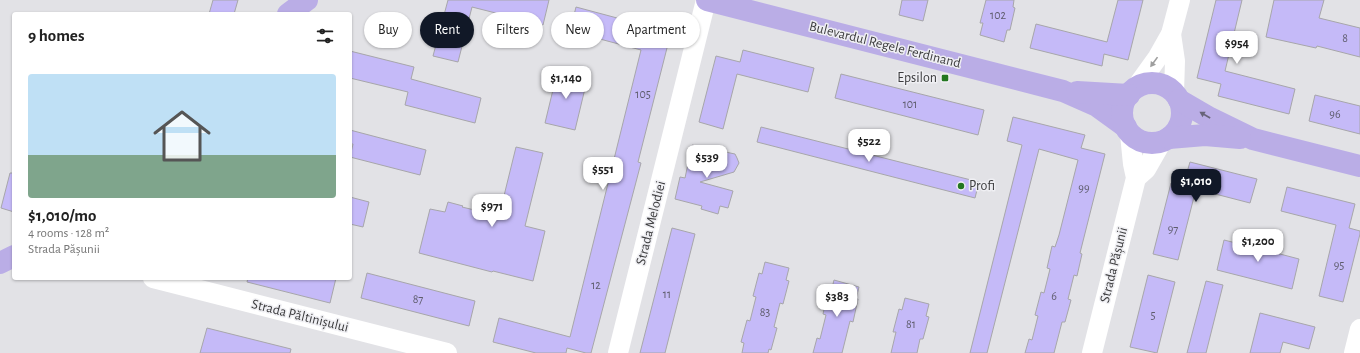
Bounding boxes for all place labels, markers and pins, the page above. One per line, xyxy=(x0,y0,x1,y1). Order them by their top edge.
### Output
pin: $954 xyxy=(1213,31,1261,65)
pin: $1,140 xyxy=(533,66,599,100)
place label: Epsilon xyxy=(897,71,937,85)
marker: Epsilon xyxy=(940,73,950,83)
pin: $522 xyxy=(845,129,893,163)
pin: $539 xyxy=(683,145,731,179)
pin: $551 xyxy=(579,157,627,191)
pin: $1,010 xyxy=(1163,169,1229,203)
place label: Profi xyxy=(969,179,995,193)
marker: Profi xyxy=(956,181,966,191)
pin: $971 xyxy=(468,194,516,228)
pin: $1,200 xyxy=(1225,229,1291,263)
pin: $383 xyxy=(813,284,861,318)

